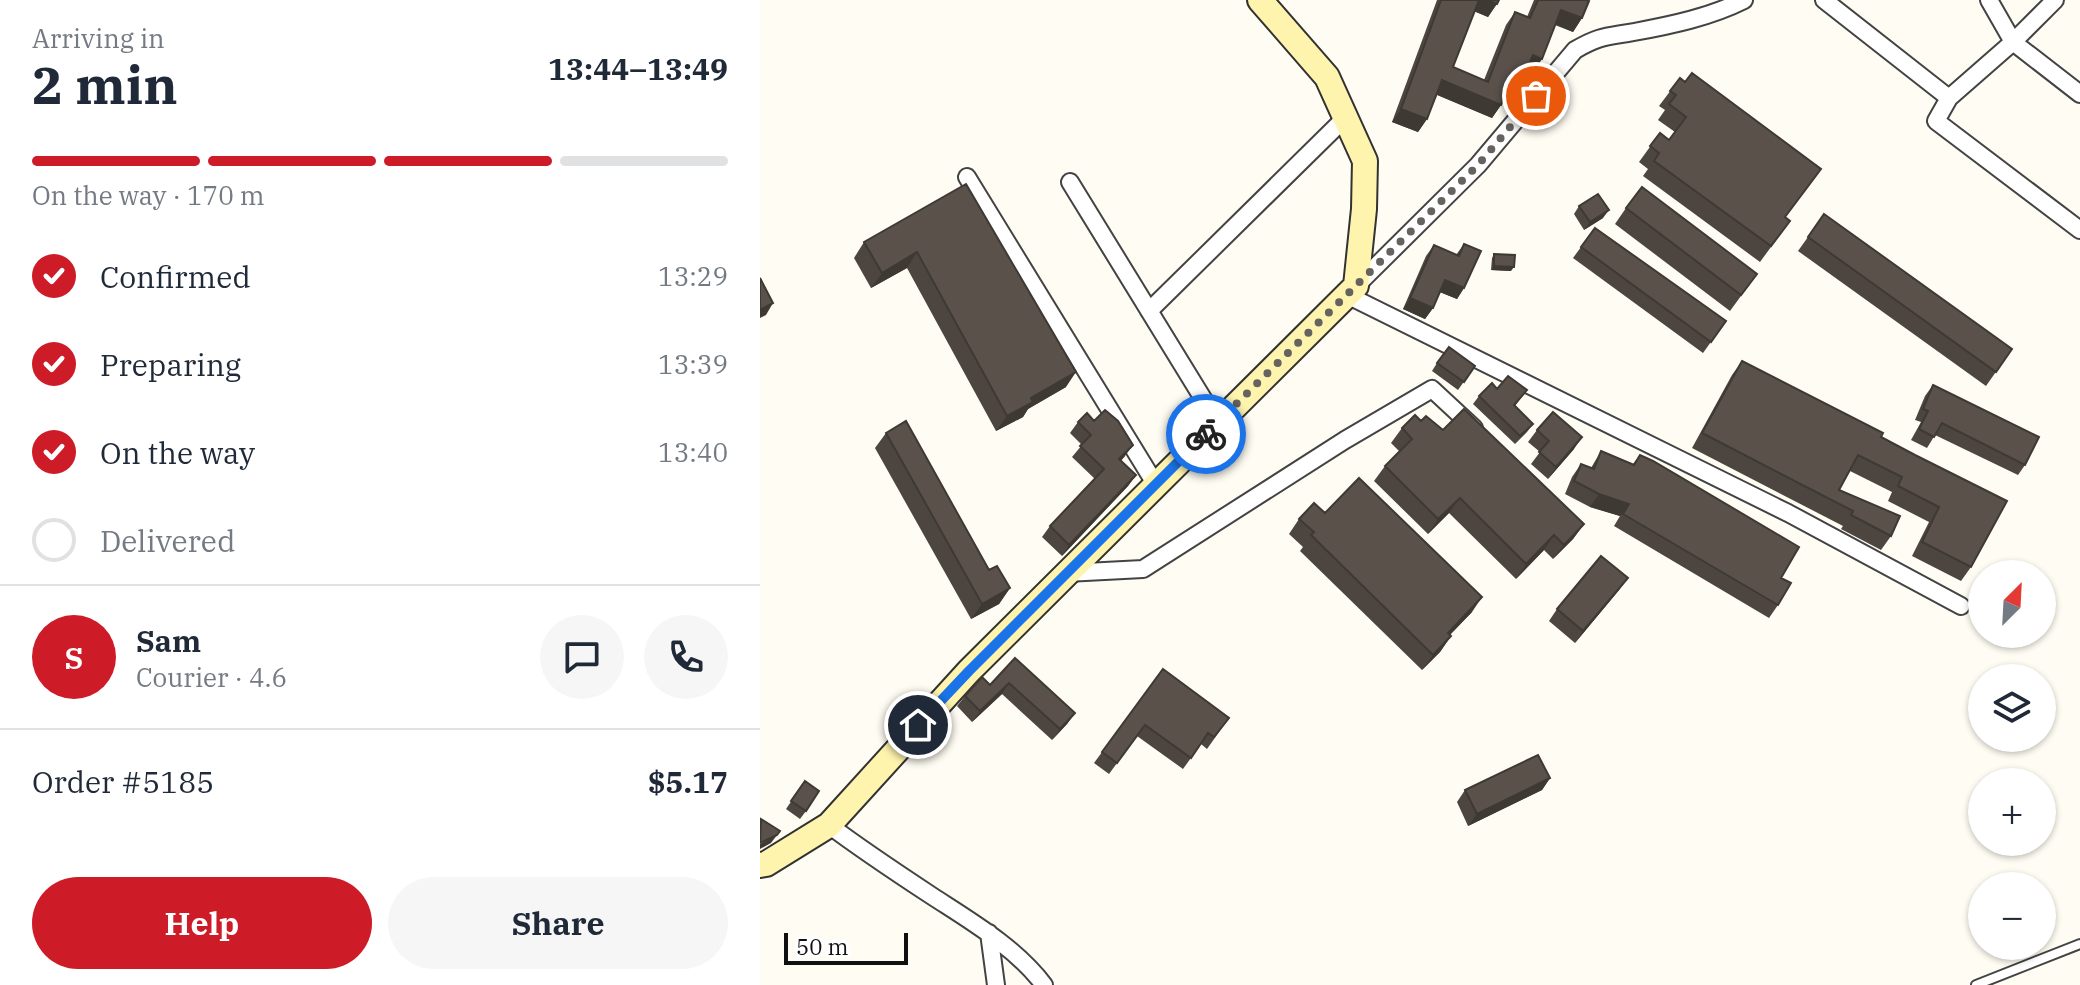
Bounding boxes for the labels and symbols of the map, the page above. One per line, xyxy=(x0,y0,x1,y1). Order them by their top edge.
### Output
pin xyxy=(1502,62,1570,130)
courier xyxy=(1166,394,1246,474)
north arrow xyxy=(1968,560,2056,648)
pin xyxy=(884,691,952,759)
scale bar xyxy=(784,929,908,965)

